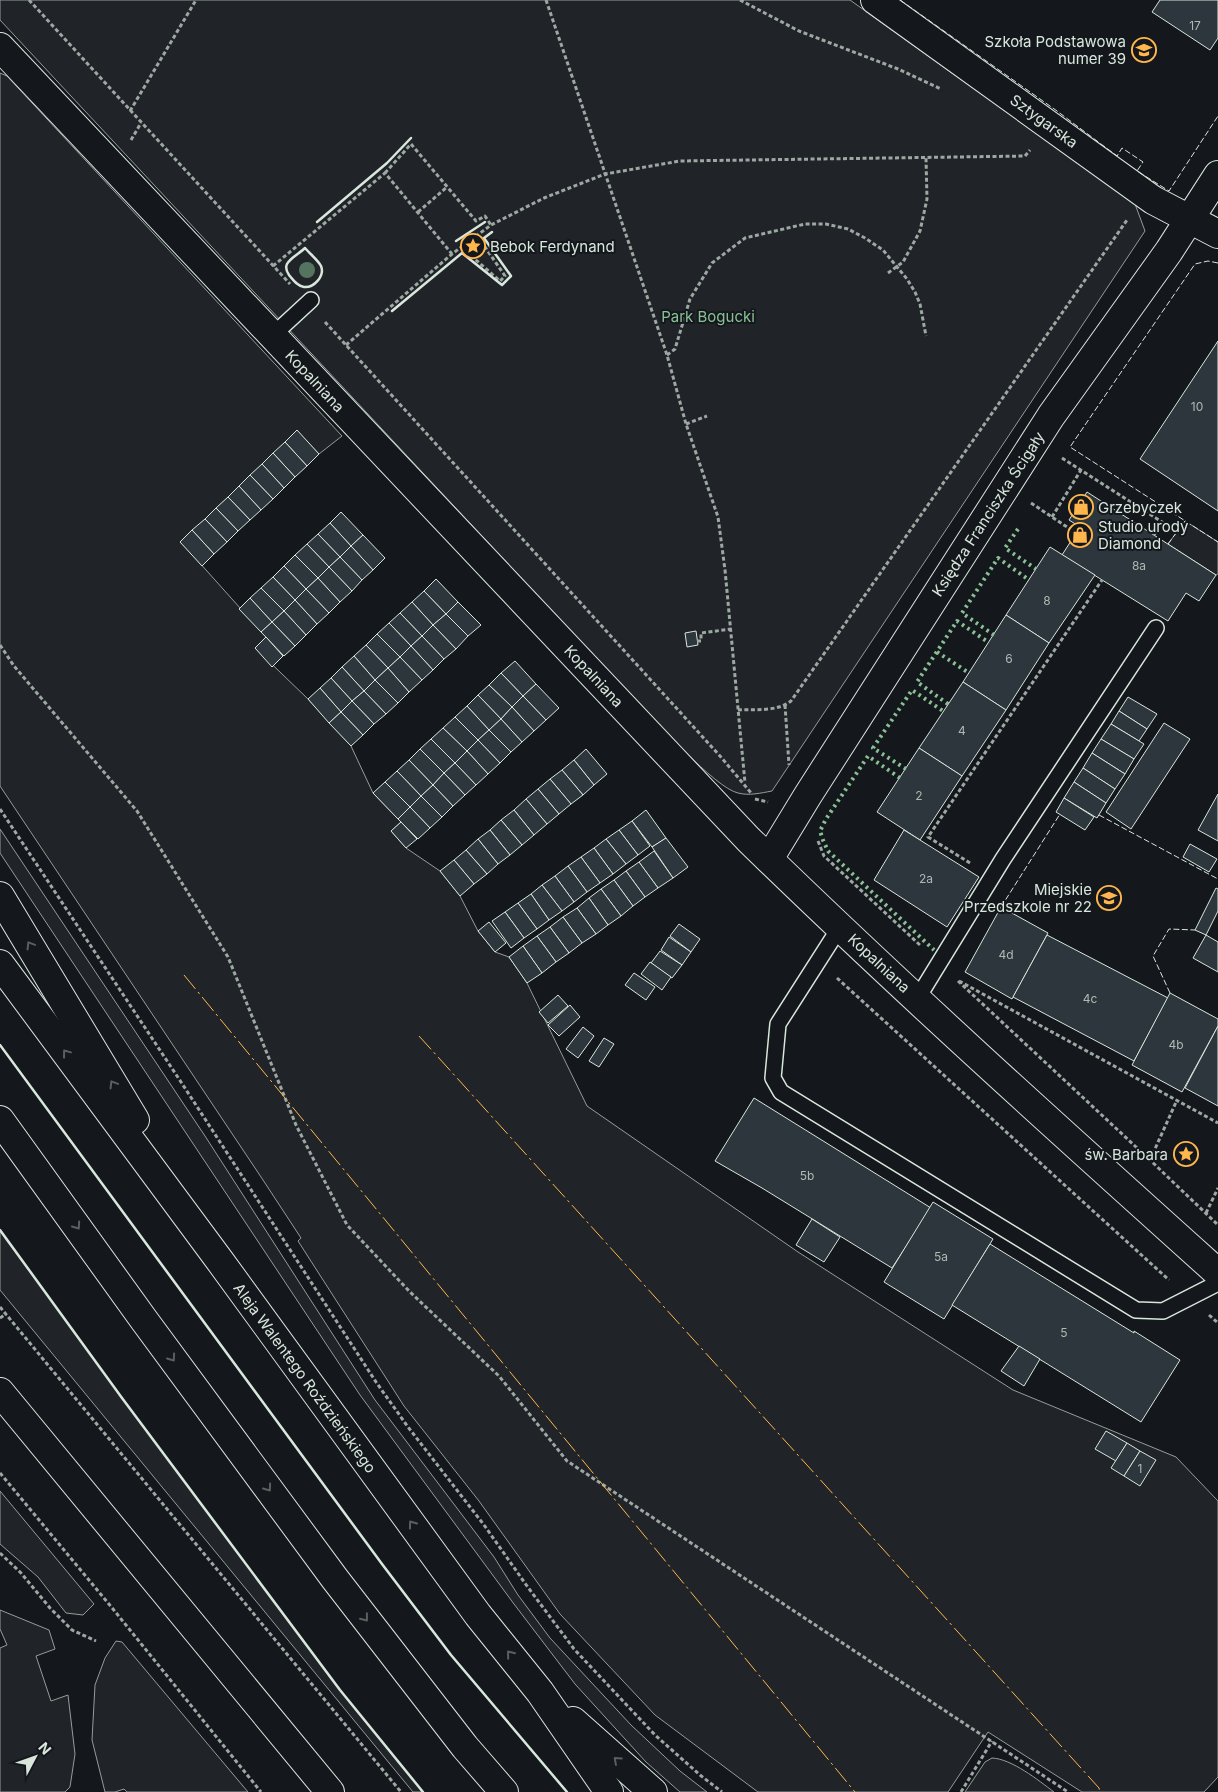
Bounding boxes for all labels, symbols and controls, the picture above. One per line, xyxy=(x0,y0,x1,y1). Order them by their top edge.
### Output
house number: 17 xyxy=(1189,18,1201,33)
place label: Szkoła Podstawowa numer 39 xyxy=(985,32,1126,68)
school or university icon: Szkoła Podstawowa numer 39 xyxy=(1131,37,1157,63)
street label: Sztygarska xyxy=(1006,90,1082,152)
place icon: Bebok Ferdynand xyxy=(460,233,486,259)
place label: Bebok Ferdynand xyxy=(490,237,615,256)
park label: Park Bogucki xyxy=(661,307,755,326)
street label: Kopalniana xyxy=(281,346,349,416)
house number: 10 xyxy=(1191,399,1203,414)
street label: Księdza Franciszka Ścigały xyxy=(928,428,1049,600)
shop icon: Grzebyczek xyxy=(1068,494,1094,520)
place label: Grzebyczek xyxy=(1098,498,1183,517)
place label: Studio urody Diamond xyxy=(1098,517,1189,553)
shop icon: Studio urody Diamond xyxy=(1067,522,1093,548)
house number: 8a xyxy=(1132,558,1146,573)
house number: 8 xyxy=(1043,593,1051,608)
street label: Kopalniana xyxy=(560,641,628,711)
house number: 6 xyxy=(1005,651,1013,666)
house number: 4 xyxy=(958,723,966,738)
house number: 2 xyxy=(915,788,923,803)
house number: 2a xyxy=(919,871,933,886)
place label: Miejskie Przedszkole nr 22 xyxy=(964,880,1092,916)
school or university icon: Miejskie Przedszkole nr 22 xyxy=(1096,885,1122,911)
street label: Kopalniana xyxy=(844,929,914,997)
one-way arrow xyxy=(26,941,36,950)
house number: 4d xyxy=(998,947,1014,962)
house number: 4c xyxy=(1083,991,1097,1006)
house number: 4b xyxy=(1168,1037,1184,1052)
one-way arrow xyxy=(63,1049,72,1059)
one-way arrow xyxy=(110,1081,120,1090)
place icon: św. Barbara xyxy=(1173,1141,1199,1167)
place label: św. Barbara xyxy=(1084,1145,1168,1164)
house number: 5b xyxy=(800,1168,814,1183)
one-way arrow xyxy=(71,1220,80,1230)
house number: 5a xyxy=(934,1249,948,1264)
street label: Aleja Walentego Roździeńskiego xyxy=(230,1279,380,1477)
house number: 5 xyxy=(1060,1325,1068,1340)
one-way arrow xyxy=(166,1352,174,1361)
house number: 1 xyxy=(1138,1461,1142,1476)
one-way arrow xyxy=(262,1482,271,1492)
one-way arrow xyxy=(409,1520,418,1530)
one-way arrow xyxy=(360,1613,369,1622)
one-way arrow xyxy=(507,1651,515,1660)
north arrow xyxy=(10,1732,60,1782)
text: N xyxy=(35,1739,55,1758)
one-way arrow xyxy=(613,1756,622,1765)

